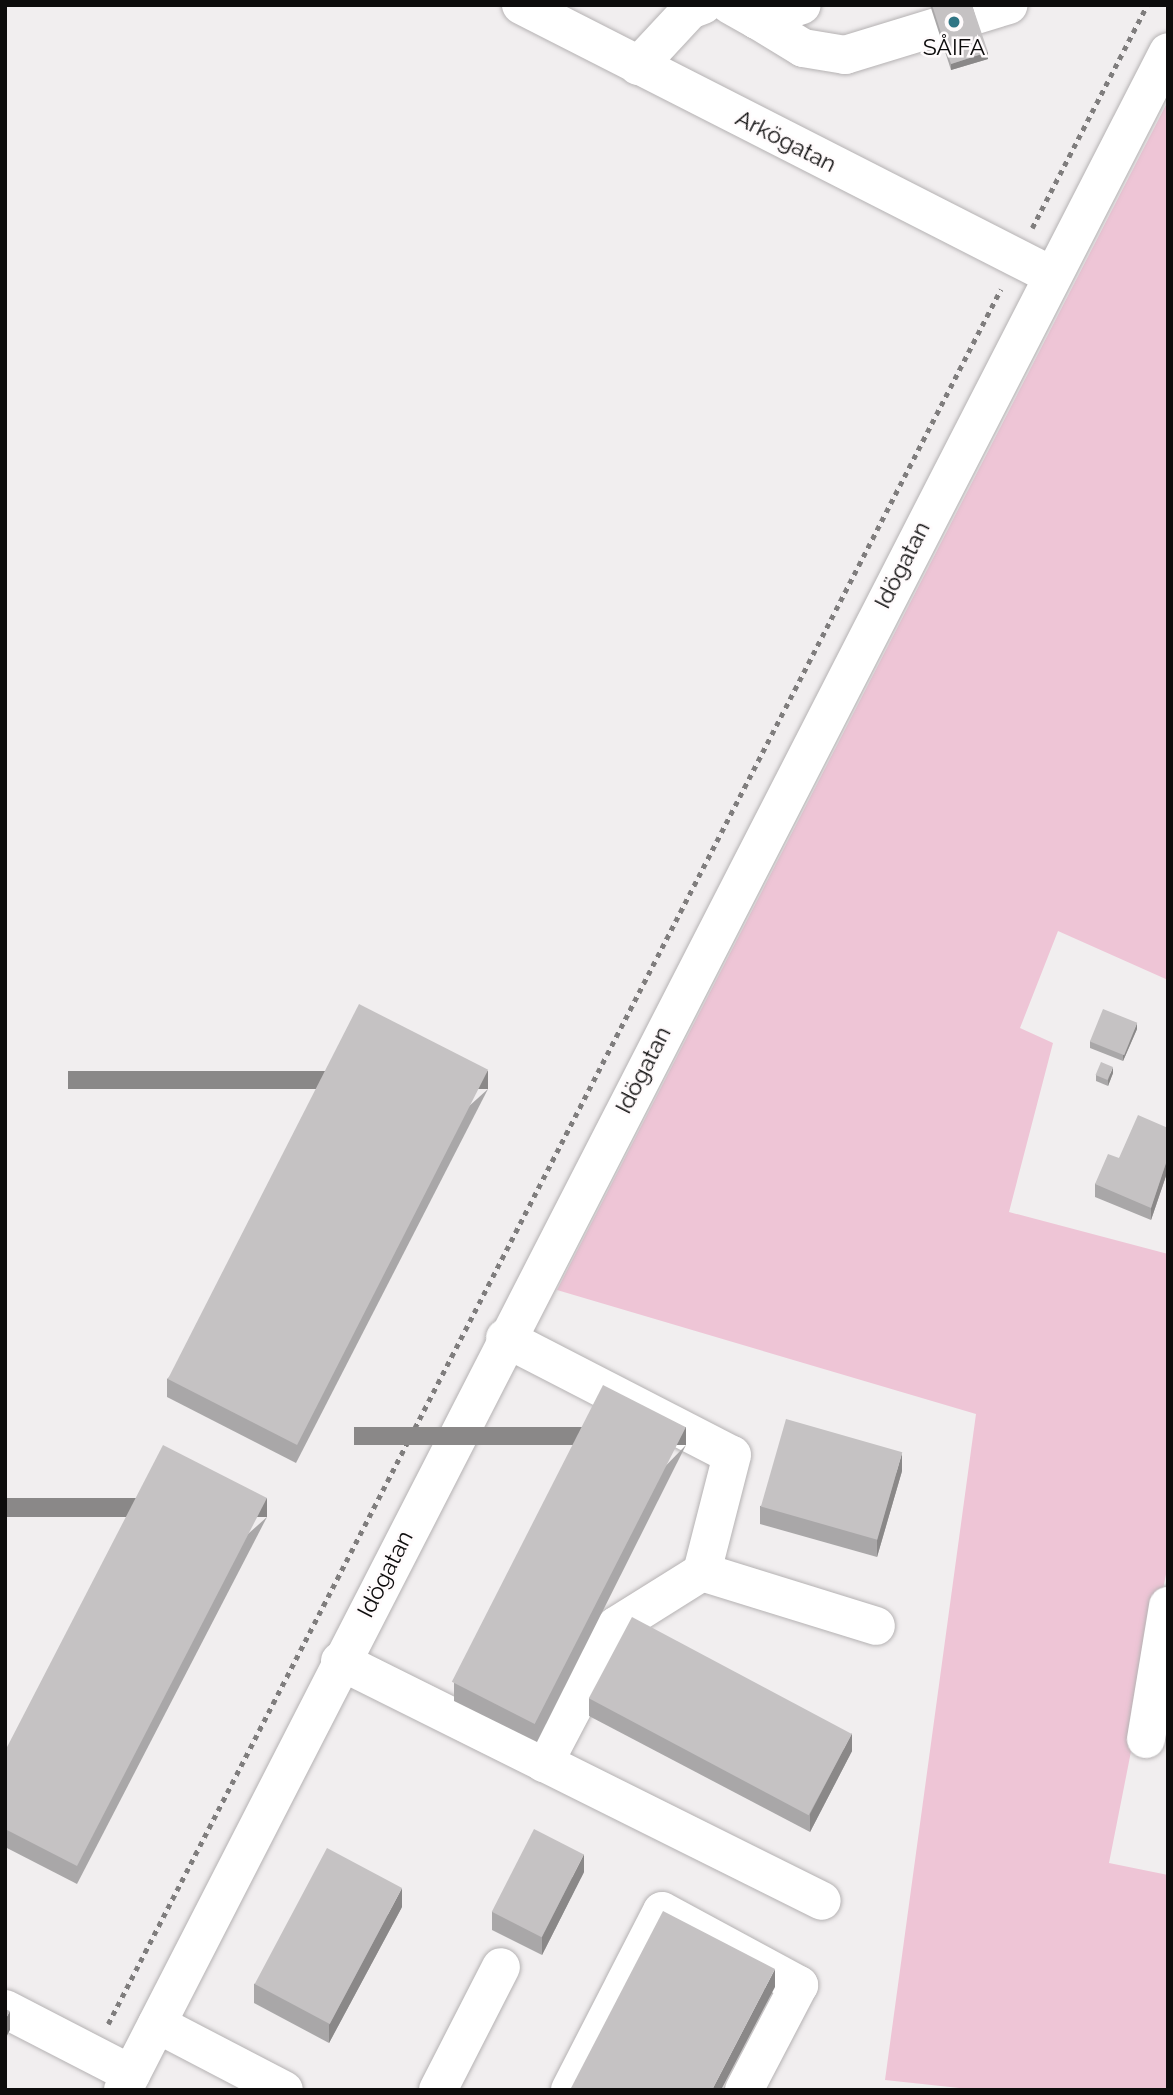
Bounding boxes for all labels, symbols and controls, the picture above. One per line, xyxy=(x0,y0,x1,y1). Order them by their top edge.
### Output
marker: SÅIFA xyxy=(946,14,962,30)
place label: SÅIFA xyxy=(923,33,985,61)
street label: Arkögatan xyxy=(731,104,841,178)
street label: Idögatan xyxy=(868,517,936,613)
street label: Idögatan xyxy=(609,1022,677,1118)
street label: Idögatan xyxy=(351,1526,419,1622)

